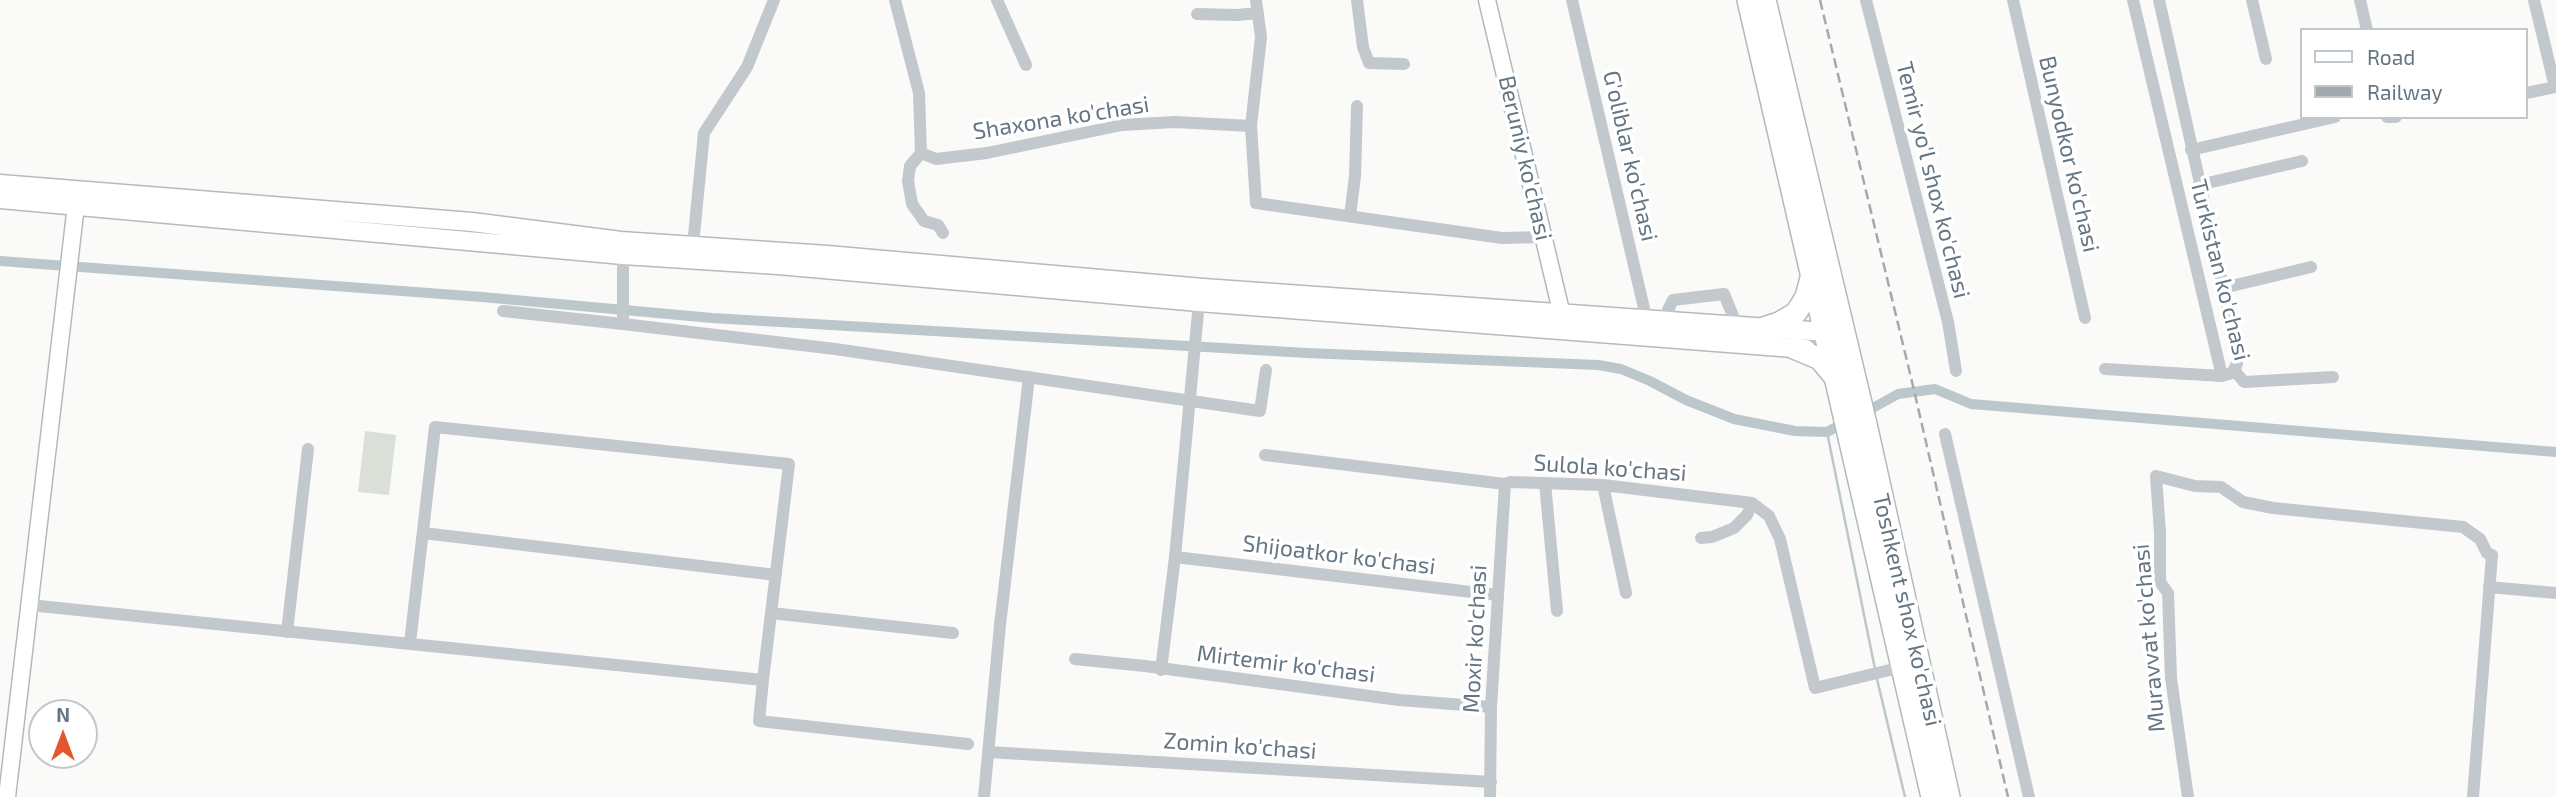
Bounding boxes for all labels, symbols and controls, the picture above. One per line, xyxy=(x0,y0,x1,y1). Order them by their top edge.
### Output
legend xyxy=(2300,28,2528,119)
text: Road xyxy=(2367,44,2415,69)
street label: Bunyodkor ko'chasi xyxy=(2033,53,2105,255)
street label: Temir yo'l shox ko'chasi xyxy=(1890,59,1976,301)
street label: G'oliblar ko'chasi xyxy=(1597,68,1663,244)
street label: Beruniy ko'chasi xyxy=(1493,73,1557,243)
text: Railway xyxy=(2367,79,2443,104)
street label: Shaxona ko'chasi xyxy=(971,90,1151,146)
street label: Turkistan ko'chasi xyxy=(2184,177,2256,363)
street label: Sulola ko'chasi xyxy=(1532,449,1688,487)
street label: Toshkent shox ko'chasi xyxy=(1867,491,1947,729)
street label: Shijoatkor ko'chasi xyxy=(1241,529,1437,581)
street label: Muravvat ko'chasi xyxy=(2127,543,2171,733)
street label: Moxir ko'chasi xyxy=(1457,564,1493,714)
street label: Mirtemir ko'chasi xyxy=(1195,639,1377,689)
north arrow xyxy=(28,699,98,769)
text: N xyxy=(56,703,70,726)
street label: Zomin ko'chasi xyxy=(1162,727,1318,765)

